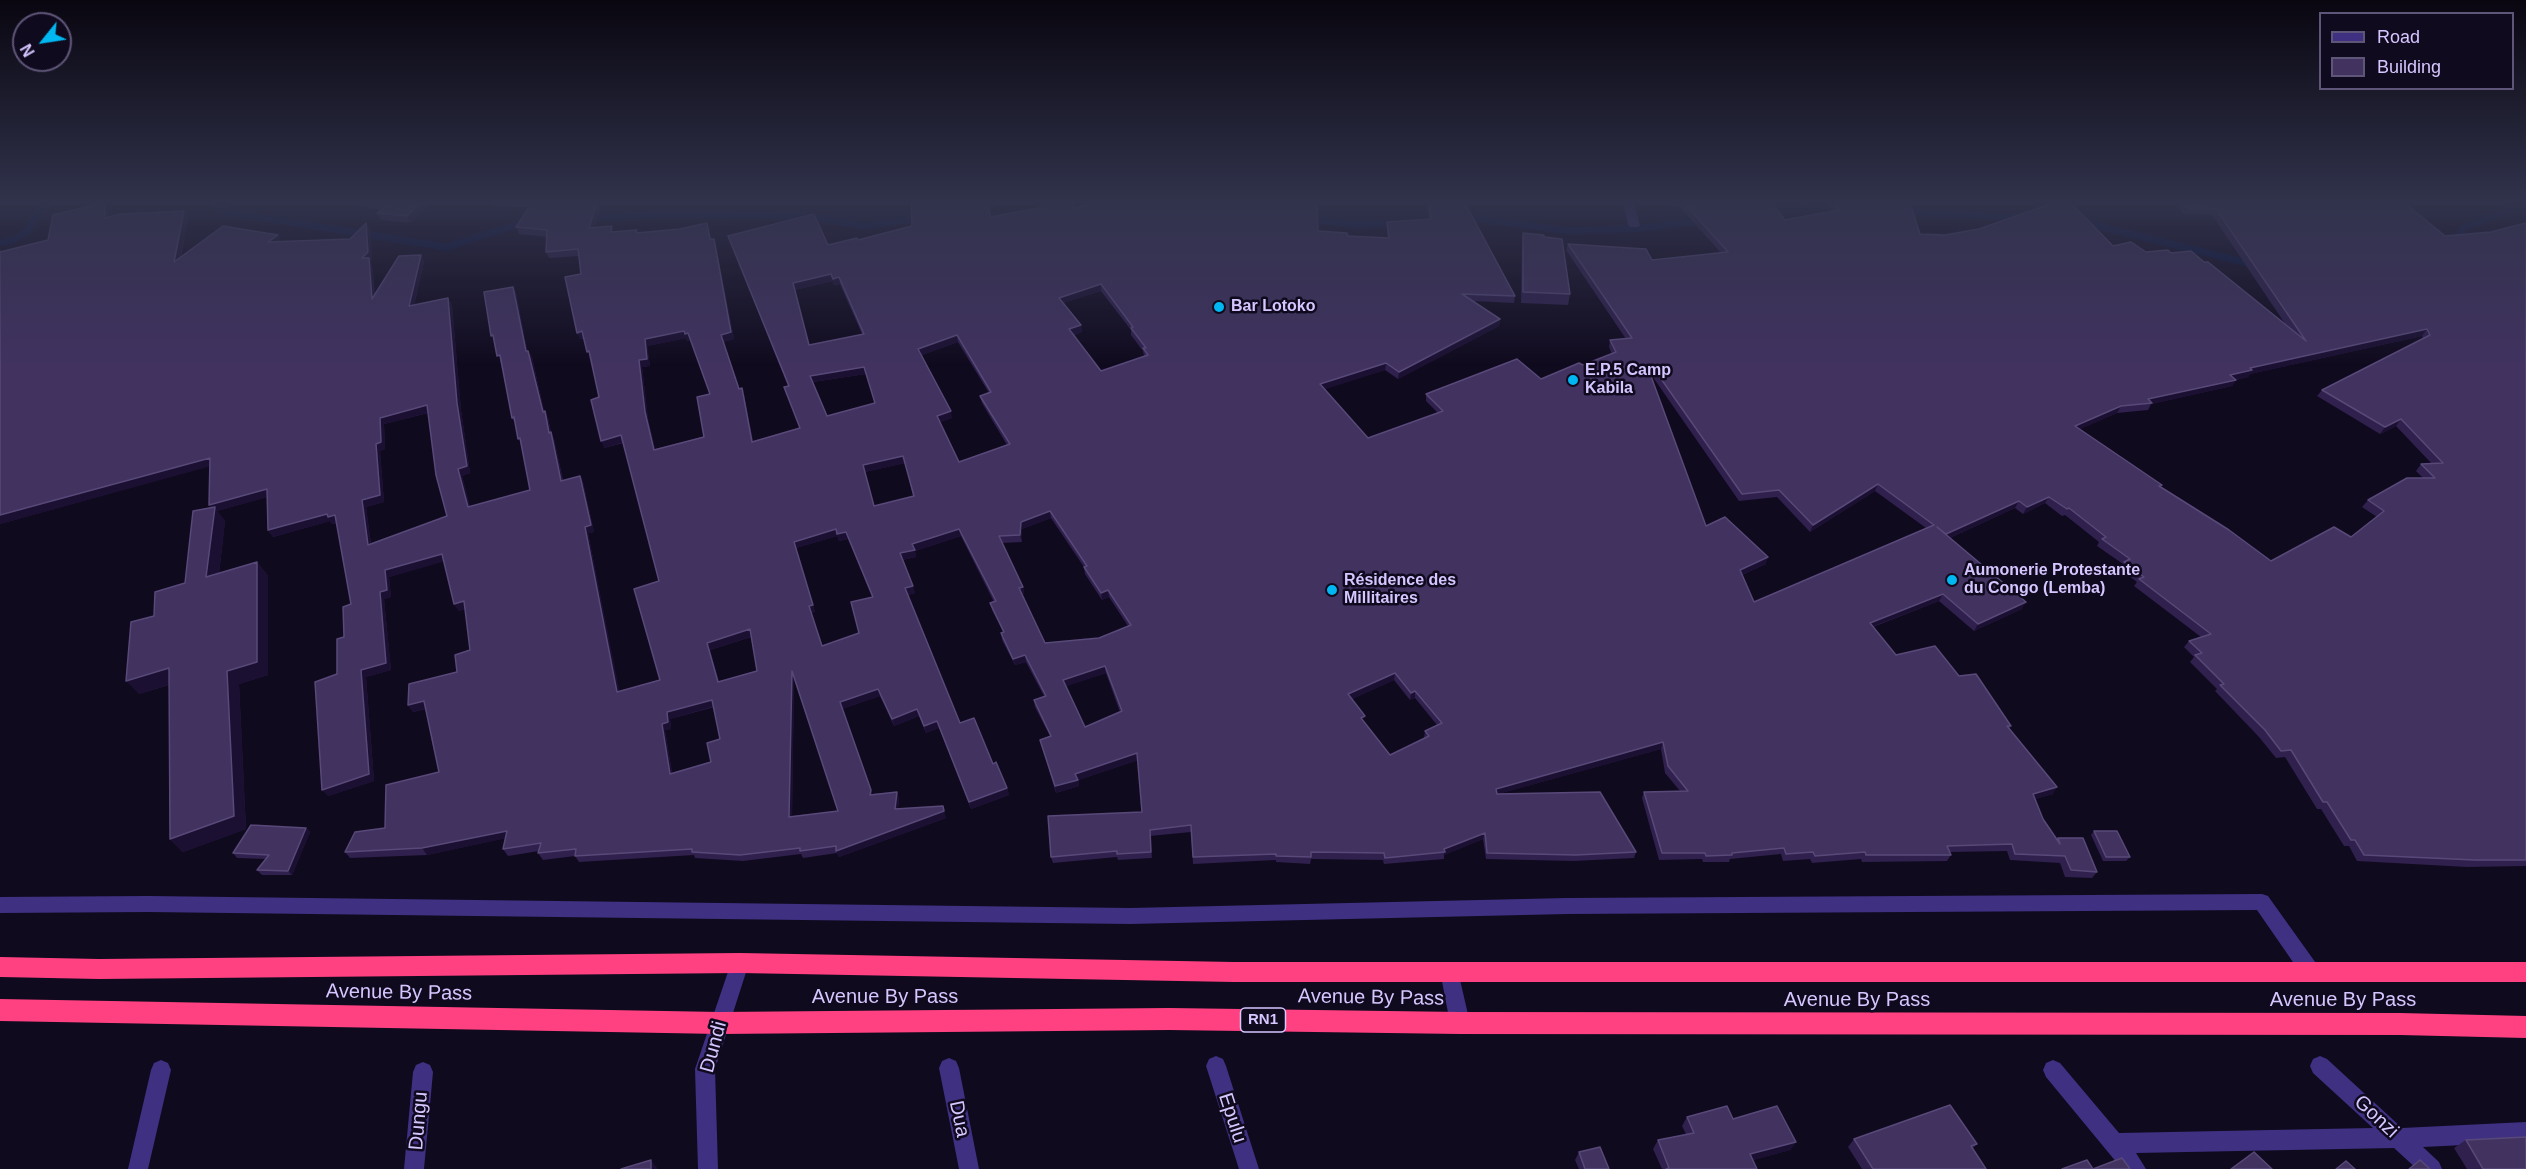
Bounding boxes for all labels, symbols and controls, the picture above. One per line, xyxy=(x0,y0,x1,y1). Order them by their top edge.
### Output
north arrow xyxy=(12,12,72,72)
legend xyxy=(2319,12,2514,90)
text: Road xyxy=(2377,27,2420,47)
text: N xyxy=(17,41,38,60)
text: Building xyxy=(2377,57,2441,77)
place label: Bar Lotoko xyxy=(1231,297,1315,317)
marker: Bar Lotoko xyxy=(1212,300,1226,314)
place label: E.P.5 Camp Kabila xyxy=(1585,361,1671,399)
marker: E.P.5 Camp Kabila xyxy=(1566,373,1580,387)
place label: Aumonerie Protestante du Congo (Lemba) xyxy=(1964,561,2140,599)
place label: Résidence des Millitaires xyxy=(1344,571,1456,609)
marker: Aumonerie Protestante du Congo (Lemba) xyxy=(1945,573,1959,587)
marker: Résidence des Millitaires xyxy=(1325,583,1339,597)
street label: Avenue By Pass xyxy=(326,980,472,1006)
street label: Avenue By Pass xyxy=(812,985,958,1009)
street label: Avenue By Pass xyxy=(1298,985,1444,1011)
street label: Avenue By Pass xyxy=(1784,988,1930,1012)
street label: Avenue By Pass xyxy=(2270,988,2416,1012)
road number: RN1 xyxy=(1240,1008,1286,1032)
street label: Dundi xyxy=(696,1019,732,1075)
street label: Epulu xyxy=(1213,1090,1251,1146)
street label: Gonzi xyxy=(2349,1090,2403,1144)
street label: Dungu xyxy=(404,1091,434,1151)
street label: Dua xyxy=(943,1099,975,1139)

